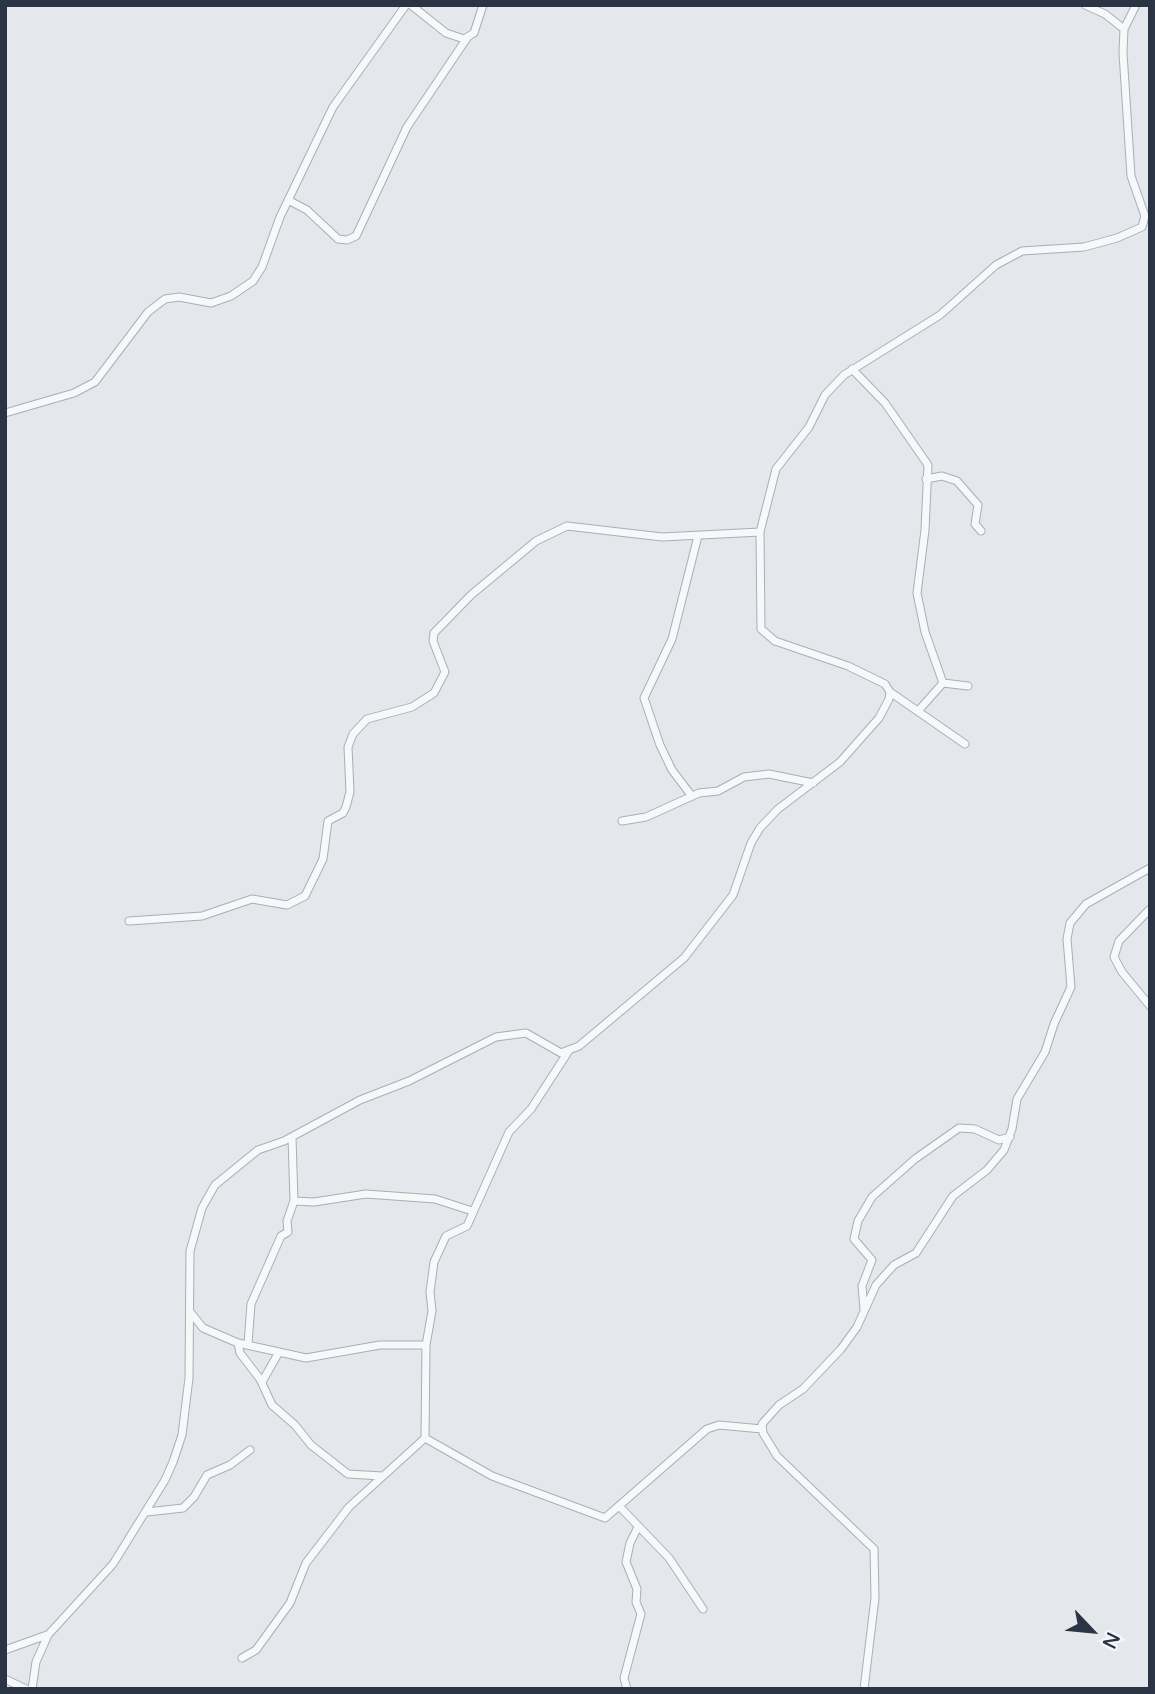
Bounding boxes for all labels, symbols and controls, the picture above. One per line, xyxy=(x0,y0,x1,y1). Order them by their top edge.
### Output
north arrow xyxy=(1057,1596,1127,1666)
text: N xyxy=(1098,1629,1124,1652)

